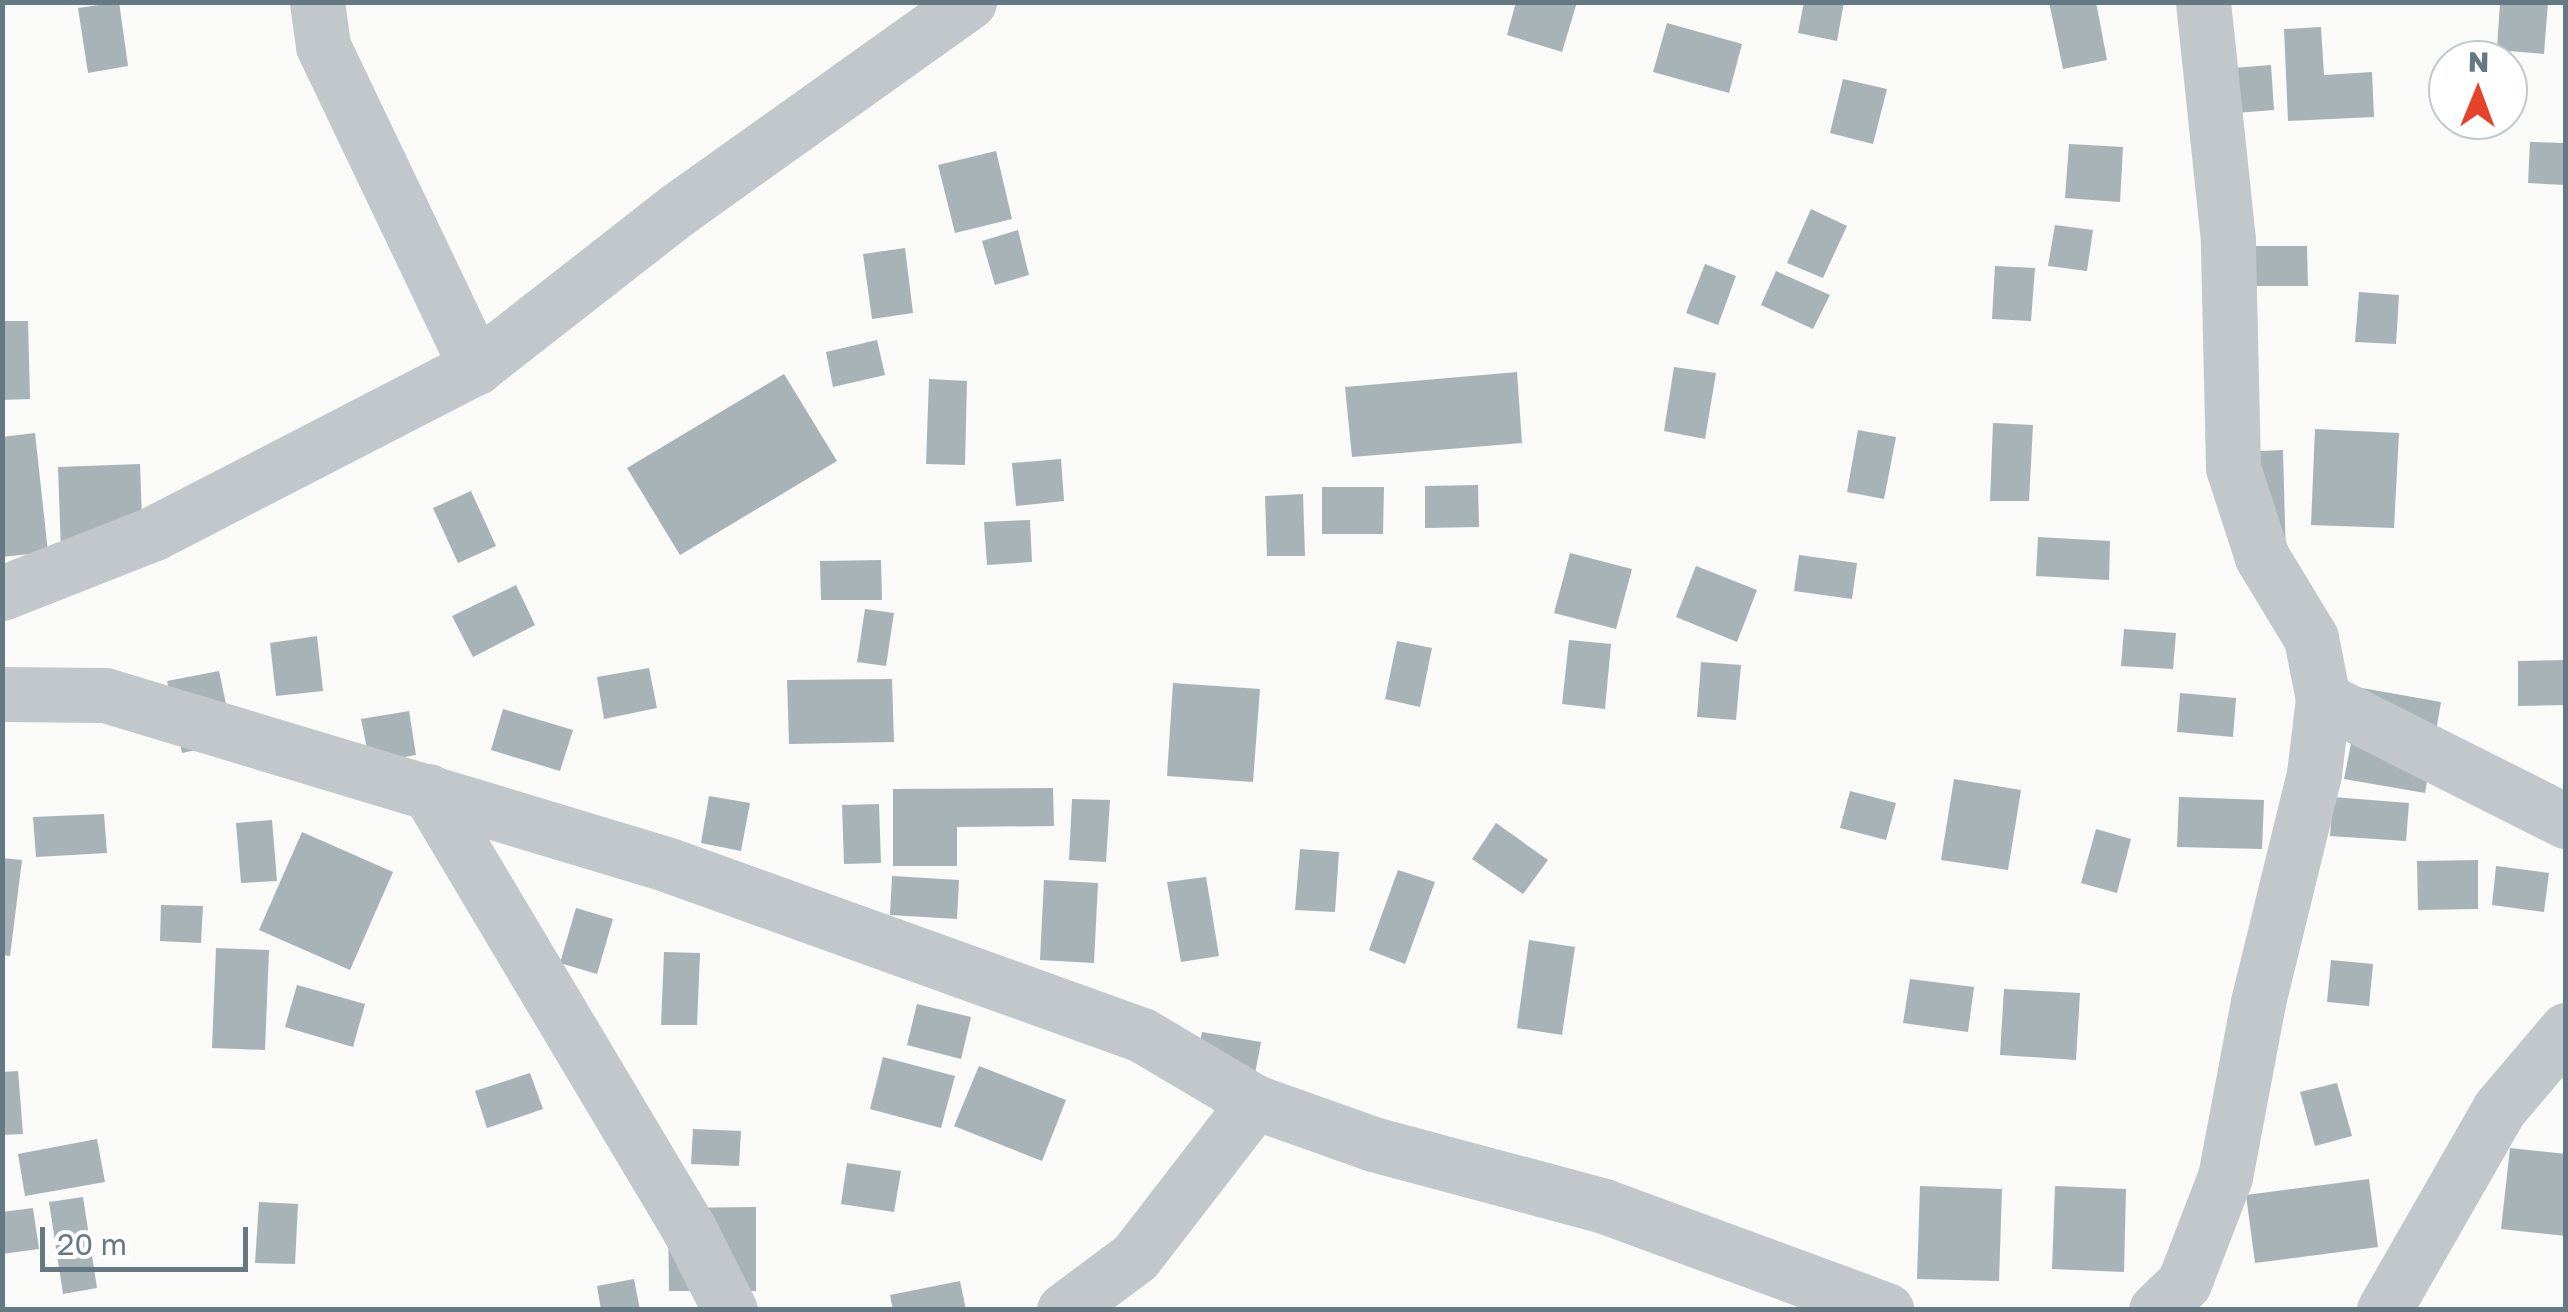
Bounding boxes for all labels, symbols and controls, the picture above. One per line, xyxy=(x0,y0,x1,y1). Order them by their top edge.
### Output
north arrow xyxy=(2428,40,2528,140)
text: N xyxy=(2468,45,2489,78)
scale bar xyxy=(45,1207,252,1269)
text: 20 m xyxy=(57,1226,127,1262)

